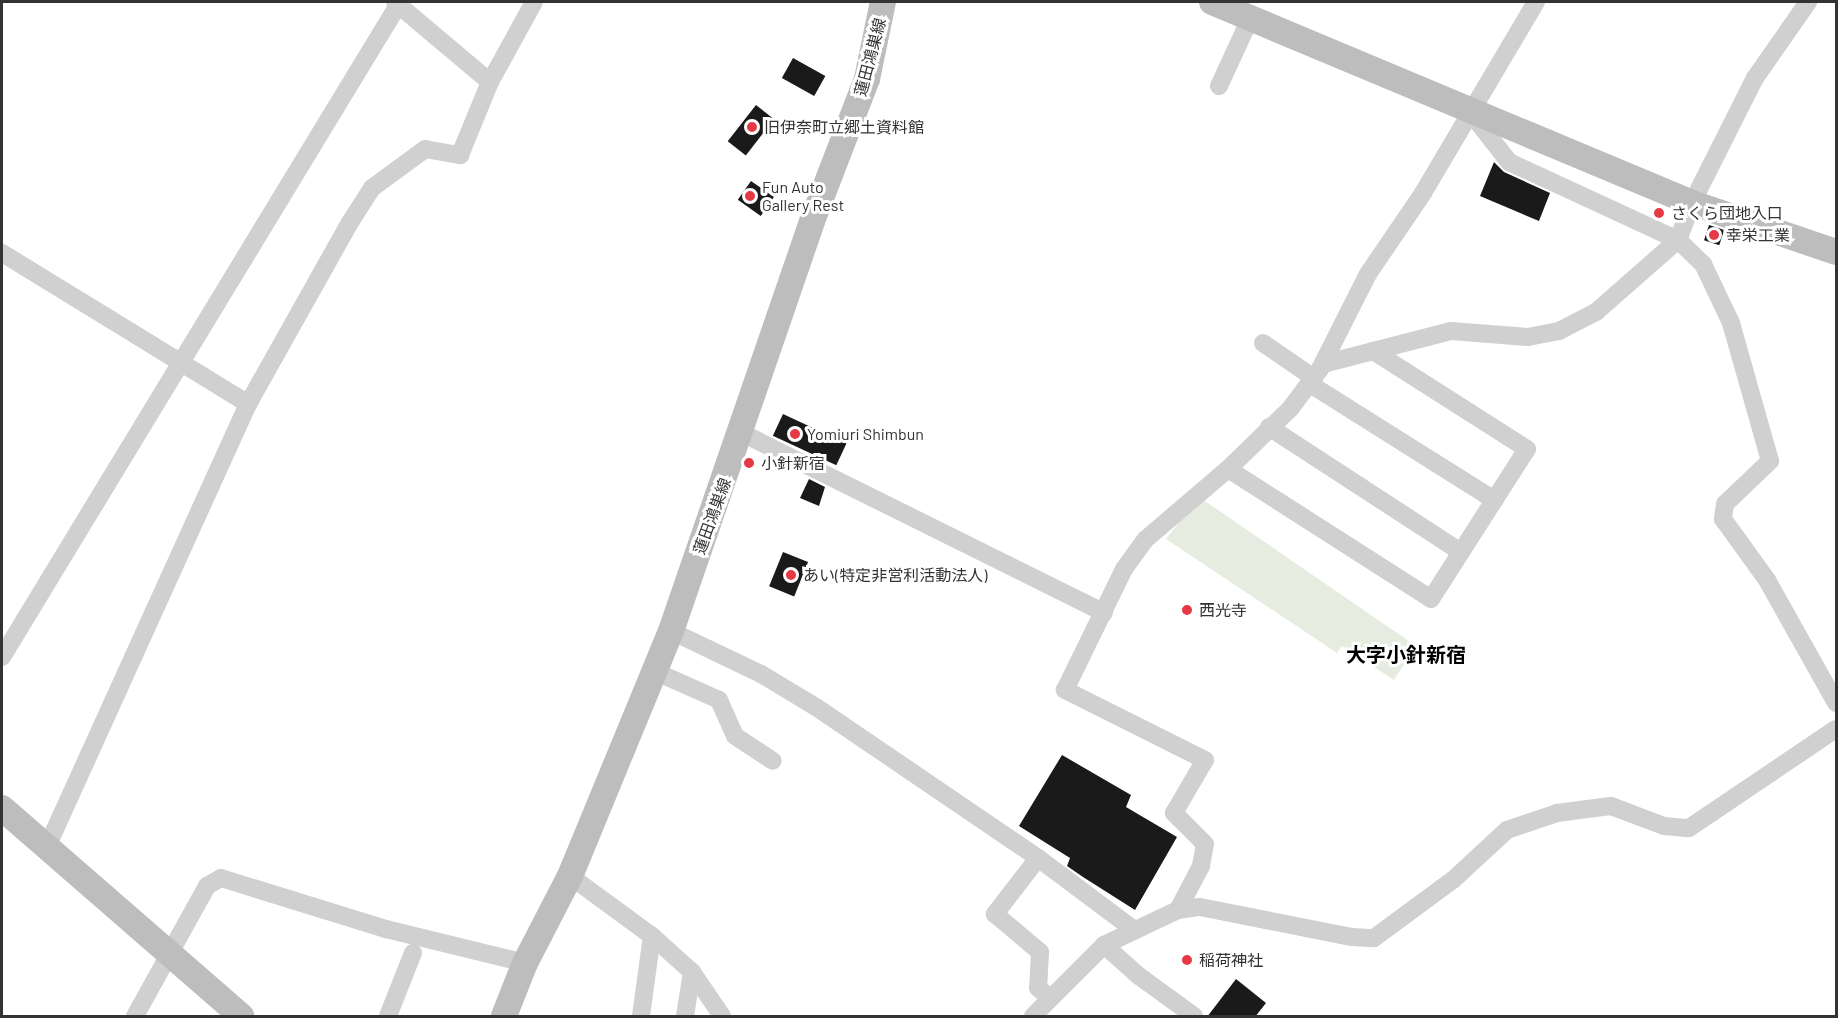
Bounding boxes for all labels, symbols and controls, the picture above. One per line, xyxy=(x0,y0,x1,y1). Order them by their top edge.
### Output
street label: 蓮田鴻巣線 xyxy=(850,16,890,98)
place label: 旧伊奈町立郷土資料館 xyxy=(764,117,924,137)
marker: 旧伊奈町立郷土資料館 xyxy=(745,120,759,134)
place label: Fun Auto Gallery Rest xyxy=(762,177,844,215)
marker: Fun Auto Gallery Rest xyxy=(743,189,757,203)
place label: さくら団地入口 xyxy=(1671,203,1783,223)
marker: さくら団地入口 xyxy=(1652,206,1666,220)
place label: 幸栄工業 xyxy=(1726,225,1790,245)
marker: 幸栄工業 xyxy=(1707,228,1721,242)
place label: Yomiuri Shimbun xyxy=(807,424,924,444)
marker: Yomiuri Shimbun xyxy=(788,427,802,441)
place label: 小針新宿 xyxy=(761,453,825,473)
marker: 小針新宿 xyxy=(742,456,756,470)
street label: 蓮田鴻巣線 xyxy=(689,475,735,557)
place label: あい(特定非営利活動法人) xyxy=(803,565,987,585)
marker: あい(特定非営利活動法人) xyxy=(784,568,798,582)
place label: 西光寺 xyxy=(1199,600,1247,620)
marker: 西光寺 xyxy=(1180,603,1194,617)
district label: 大字小針新宿 xyxy=(1346,642,1466,666)
place label: 稲荷神社 xyxy=(1199,950,1263,970)
marker: 稲荷神社 xyxy=(1180,953,1194,967)

